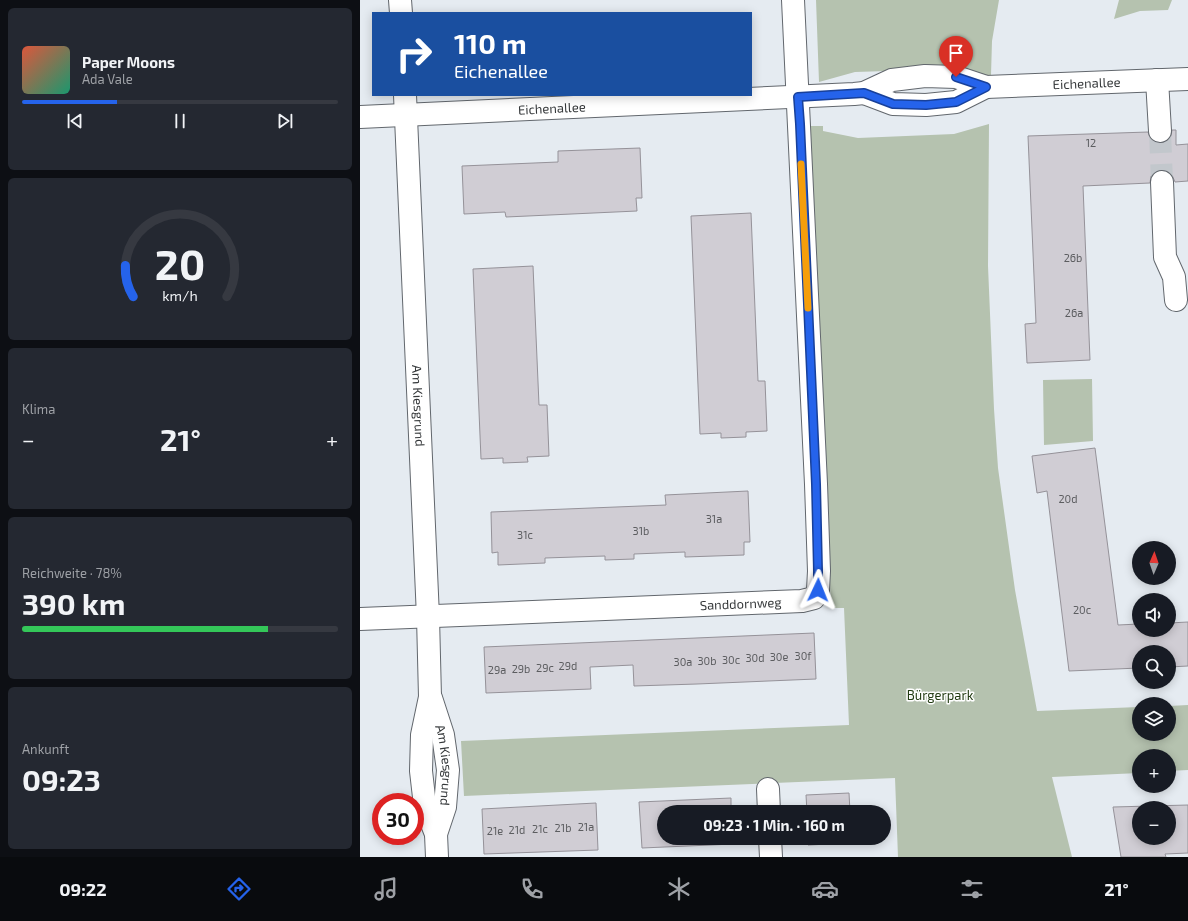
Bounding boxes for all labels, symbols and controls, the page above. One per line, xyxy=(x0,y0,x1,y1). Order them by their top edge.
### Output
text: 110 m xyxy=(454,26,527,60)
icon: right xyxy=(388,28,440,80)
pin xyxy=(939,36,973,77)
icon: arrive xyxy=(945,42,967,64)
text: Paper Moons xyxy=(82,53,175,71)
text: Eichenallee xyxy=(454,60,548,82)
text: Ada Vale xyxy=(82,71,133,87)
street label: Eichenallee xyxy=(1052,74,1121,92)
street label: Eichenallee xyxy=(518,99,586,118)
icon: previous xyxy=(64,110,86,132)
icon: pause xyxy=(169,110,191,132)
icon: next xyxy=(274,110,296,132)
house number: 12 xyxy=(1086,136,1096,149)
text: 20 xyxy=(155,237,205,287)
house number: 26b xyxy=(1064,251,1082,264)
text: km/h xyxy=(162,286,198,303)
house number: 26a xyxy=(1065,306,1083,319)
street label: Am Kiesgrund xyxy=(409,364,428,447)
text: Klima xyxy=(22,401,55,417)
text: 21° xyxy=(160,421,201,457)
text: − xyxy=(22,426,35,452)
text: + xyxy=(326,426,338,452)
house number: 20d xyxy=(1058,492,1078,505)
house number: 31a xyxy=(706,512,722,525)
house number: 31b xyxy=(633,524,649,537)
house number: 31c xyxy=(517,528,533,541)
north arrow xyxy=(1132,541,1176,585)
map controls xyxy=(1132,541,1176,845)
text: Reichweite · 78% xyxy=(22,565,122,581)
position arrow xyxy=(797,569,839,611)
text: 390 km xyxy=(22,585,125,621)
button: sound xyxy=(1132,593,1176,637)
street label: Sanddornweg xyxy=(699,594,782,613)
house number: 20c xyxy=(1073,603,1091,616)
button: search xyxy=(1132,645,1176,689)
house number: 30f xyxy=(795,649,812,662)
house number: 30e xyxy=(770,650,788,663)
house number: 30d xyxy=(745,651,765,664)
house number: 30c xyxy=(722,653,740,666)
house number: 30b xyxy=(697,654,717,667)
house number: 30a xyxy=(674,655,692,668)
house number: 29d xyxy=(559,659,577,672)
house number: 29c xyxy=(536,661,554,674)
house number: 29b xyxy=(512,662,530,675)
house number: 29a xyxy=(488,663,506,676)
park label: Bürgerpark xyxy=(907,687,974,703)
button: layers xyxy=(1132,697,1176,741)
street label: Am Kiesgrund xyxy=(432,722,456,806)
text: Ankunft xyxy=(22,741,69,757)
button: + xyxy=(1132,749,1176,793)
text: 09:23 xyxy=(22,761,101,797)
speed limit sign: 30 xyxy=(372,793,424,845)
button: − xyxy=(1132,801,1176,845)
text: 09:23 · 1 Min. · 160 m xyxy=(703,816,845,834)
house number: 21a xyxy=(578,820,594,833)
house number: 21b xyxy=(555,821,571,834)
house number: 21c xyxy=(532,822,548,835)
house number: 21d xyxy=(509,823,525,836)
house number: 21e xyxy=(487,824,503,837)
icon: directions xyxy=(225,875,253,903)
icon: music xyxy=(372,875,400,903)
icon: phone xyxy=(518,875,546,903)
icon: climate xyxy=(665,875,693,903)
icon: car xyxy=(811,875,839,903)
icon: filters xyxy=(958,875,986,903)
text: 09:22 xyxy=(59,878,107,900)
text: 21° xyxy=(1104,878,1129,900)

